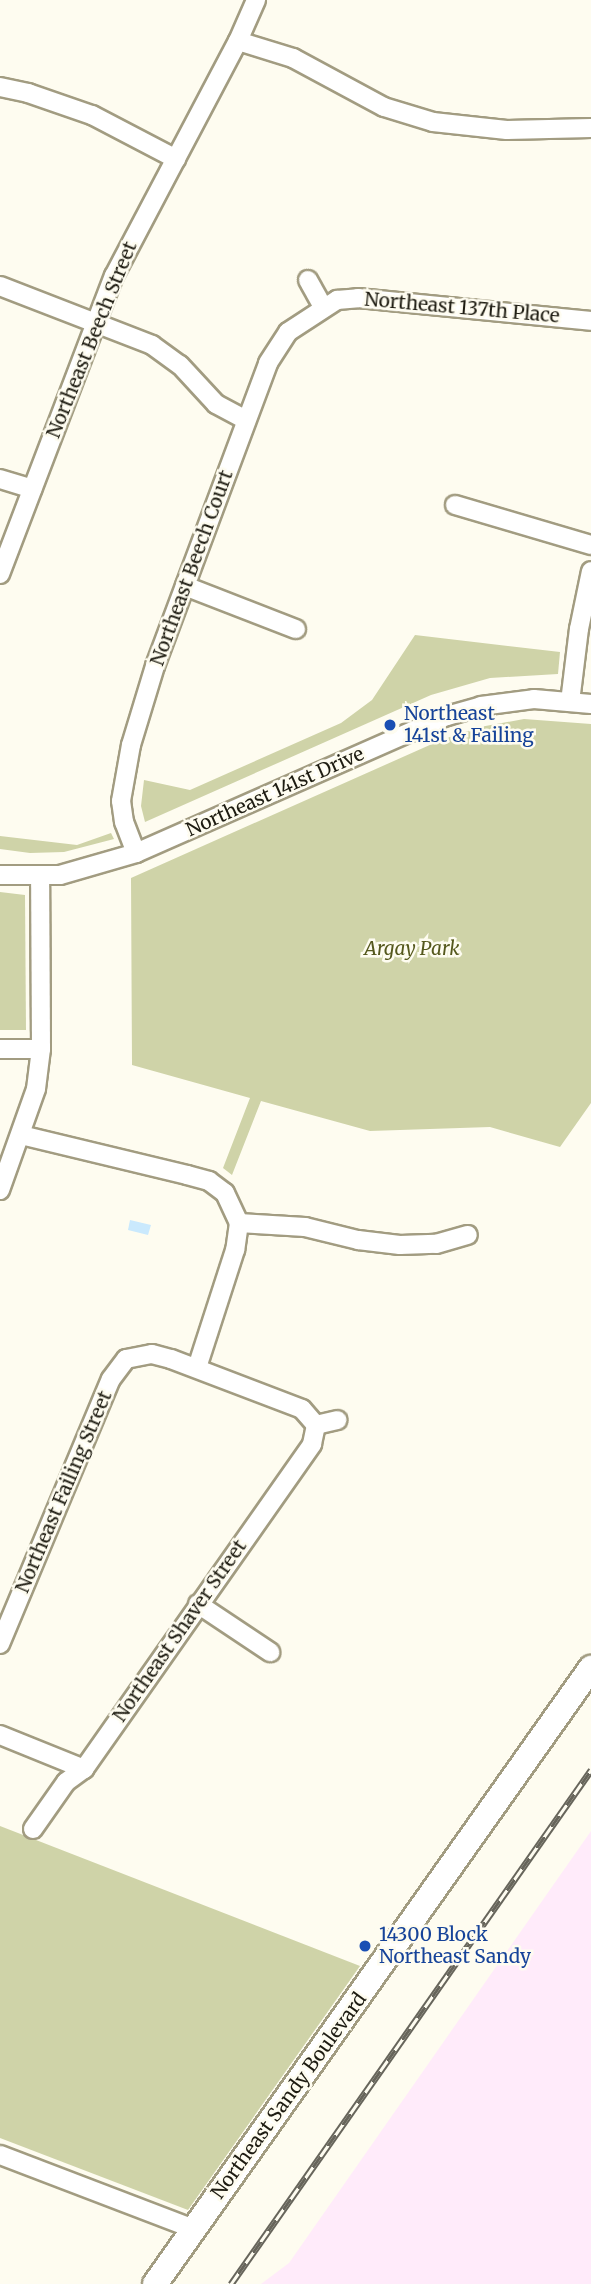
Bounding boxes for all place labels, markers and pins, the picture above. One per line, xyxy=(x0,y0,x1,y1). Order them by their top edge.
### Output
place label: Northeast 141st & Failing xyxy=(404,703,534,747)
marker: Northeast 141st & Failing xyxy=(382,717,398,733)
place label: 14300 Block Northeast Sandy xyxy=(379,1924,531,1968)
marker: 14300 Block Northeast Sandy xyxy=(357,1938,373,1954)

